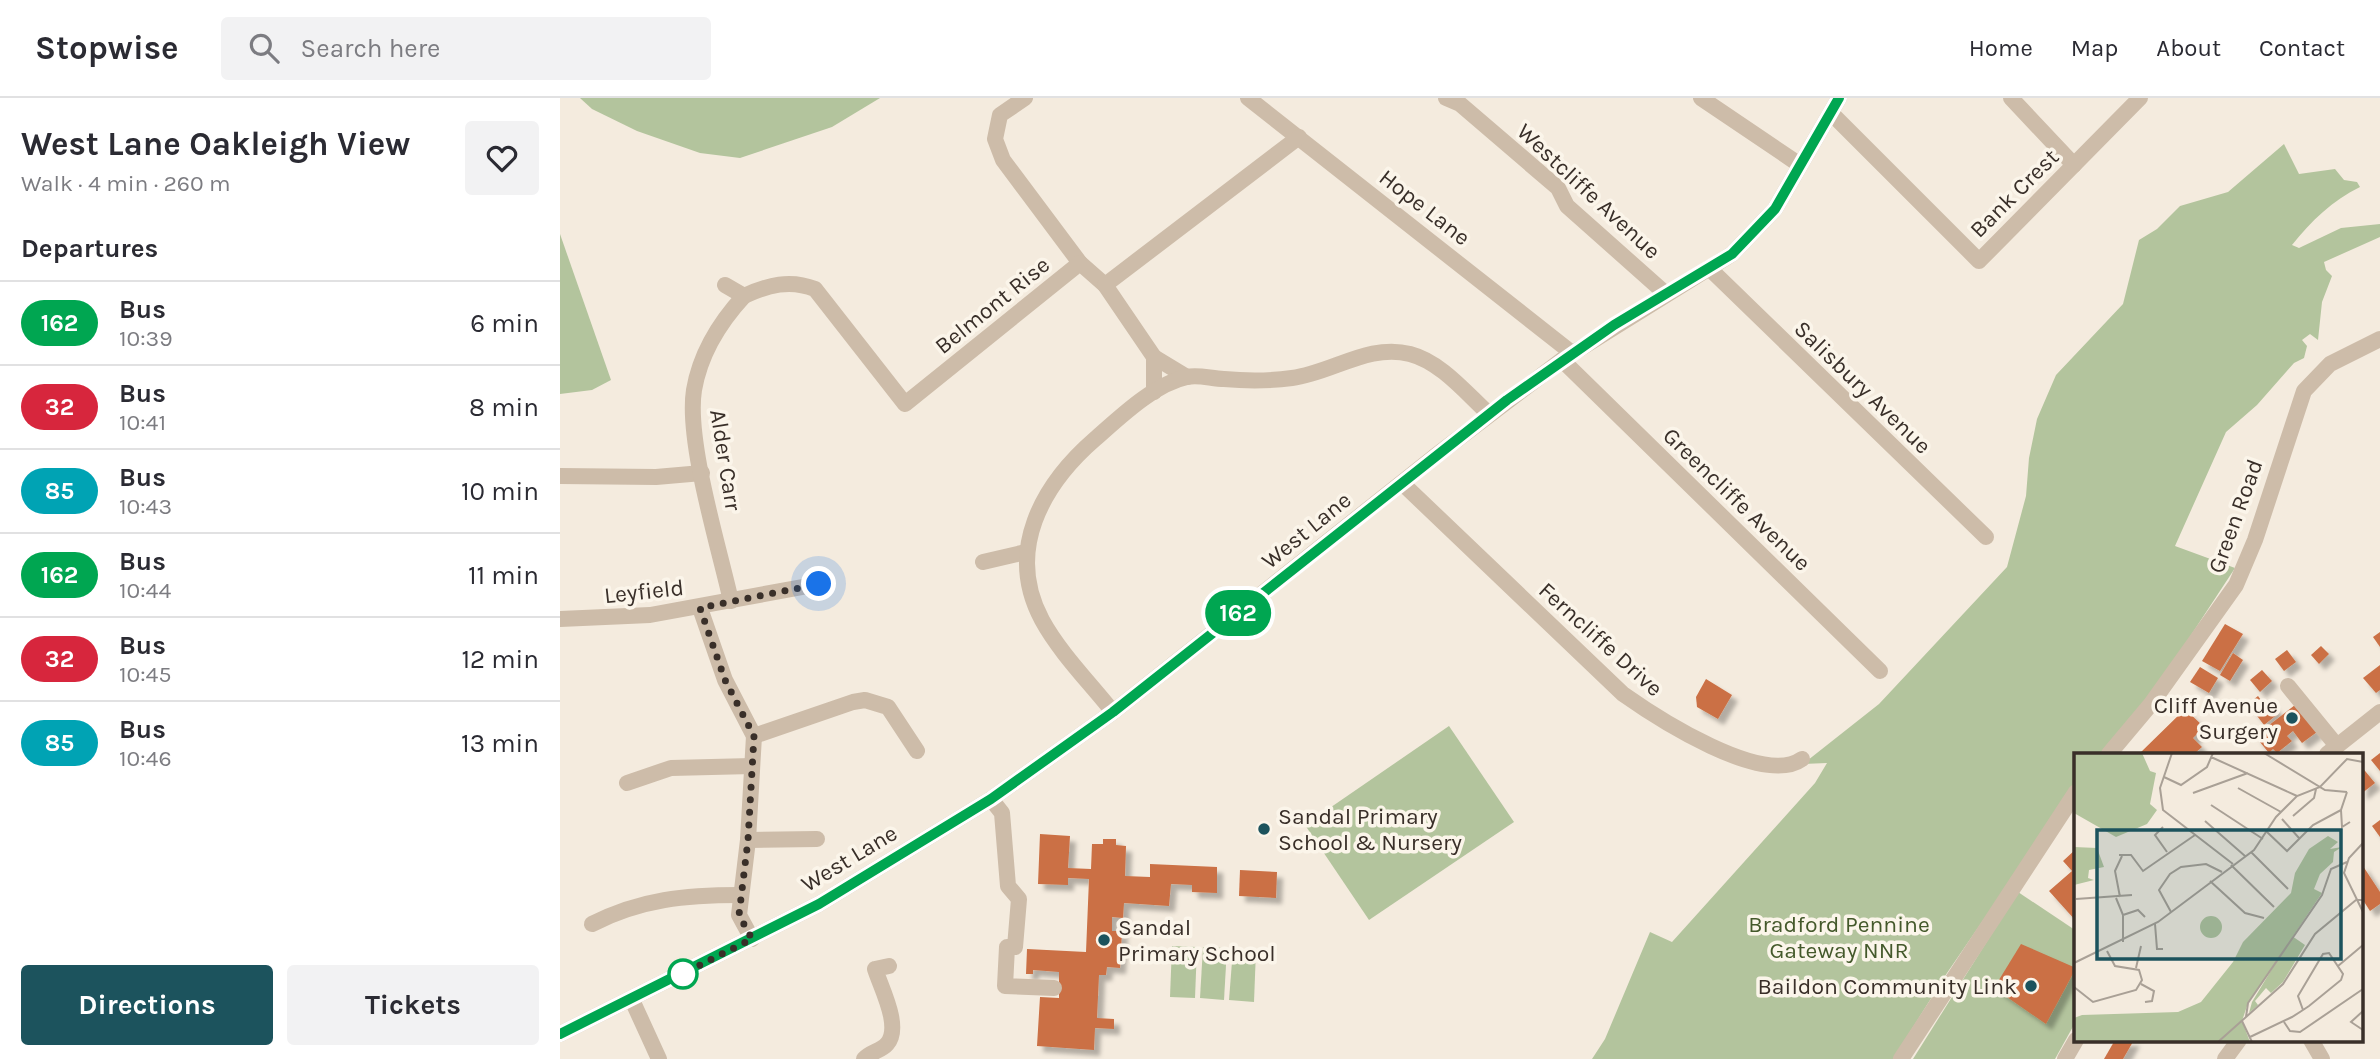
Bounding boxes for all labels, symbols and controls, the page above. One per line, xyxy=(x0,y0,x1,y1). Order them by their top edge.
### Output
search box xyxy=(221,17,711,80)
text: Stopwise xyxy=(35,29,179,67)
icon: search xyxy=(245,29,283,67)
text: Search here xyxy=(301,33,440,64)
text: Home xyxy=(1969,34,2033,62)
text: Map xyxy=(2071,34,2118,62)
text: About xyxy=(2156,34,2221,62)
text: Contact xyxy=(2259,34,2345,62)
street label: Westcliffe Avenue xyxy=(1511,118,1666,265)
button: heart xyxy=(465,121,539,195)
text: West Lane Oakleigh View xyxy=(21,125,410,163)
street label: Bank Crest xyxy=(1964,143,2065,243)
street label: Hope Lane xyxy=(1374,164,1475,251)
text: Walk · 4 min · 260 m xyxy=(21,170,231,197)
text: Departures xyxy=(21,233,158,264)
street label: Belmont Rise xyxy=(930,251,1055,360)
text: Bus xyxy=(119,294,166,325)
text: 6 min xyxy=(470,308,539,339)
text: 162 xyxy=(41,309,78,337)
street label: Salisbury Avenue xyxy=(1789,315,1937,459)
text: 10:39 xyxy=(119,325,172,352)
text: Bus xyxy=(119,378,166,409)
text: 8 min xyxy=(469,392,539,423)
text: 32 xyxy=(45,393,74,421)
street label: Alder Carr xyxy=(704,407,747,513)
text: 10:41 xyxy=(119,409,166,436)
street label: Greencliffe Avenue xyxy=(1657,422,1816,577)
street label: Green Road xyxy=(2202,456,2269,577)
text: Bus xyxy=(119,462,166,493)
text: 10 min xyxy=(461,476,539,507)
text: 85 xyxy=(45,477,74,505)
street label: West Lane xyxy=(1256,486,1356,575)
text: 10:43 xyxy=(119,493,172,520)
text: Bus xyxy=(119,546,166,577)
text: 11 min xyxy=(468,560,539,591)
text: 162 xyxy=(41,561,78,589)
your location xyxy=(801,566,836,601)
street label: Leyfield xyxy=(603,574,685,609)
text: 10:44 xyxy=(119,577,171,604)
street label: Ferncliffe Drive xyxy=(1533,577,1668,702)
line badge: 162 xyxy=(1198,590,1278,636)
text: 162 xyxy=(1219,599,1257,627)
text: Bus xyxy=(119,630,166,661)
text: 12 min xyxy=(461,644,539,675)
text: 32 xyxy=(45,645,74,673)
text: 10:45 xyxy=(119,661,171,688)
place label: Cliff Avenue Surgery xyxy=(2154,692,2278,745)
marker: Cliff Avenue Surgery xyxy=(2284,710,2300,726)
text: Bus xyxy=(119,714,166,745)
text: 13 min xyxy=(461,728,539,759)
text: 85 xyxy=(45,729,74,757)
text: 10:46 xyxy=(119,745,172,772)
inset map xyxy=(2074,753,2362,1042)
place label: Sandal Primary School & Nursery xyxy=(1278,803,1462,856)
street label: West Lane xyxy=(796,819,902,898)
marker: Sandal Primary School & Nursery xyxy=(1256,821,1272,837)
park label: Bradford Pennine Gateway NNR xyxy=(1748,911,1930,964)
place label: Sandal Primary School xyxy=(1118,914,1276,967)
marker: Sandal Primary School xyxy=(1096,932,1112,948)
unlabelled marker xyxy=(668,959,698,989)
button: Directions xyxy=(21,965,273,1045)
button: Tickets xyxy=(287,965,539,1045)
place label: Baildon Community Link xyxy=(1758,973,2017,1000)
marker: Baildon Community Link xyxy=(2023,978,2039,994)

